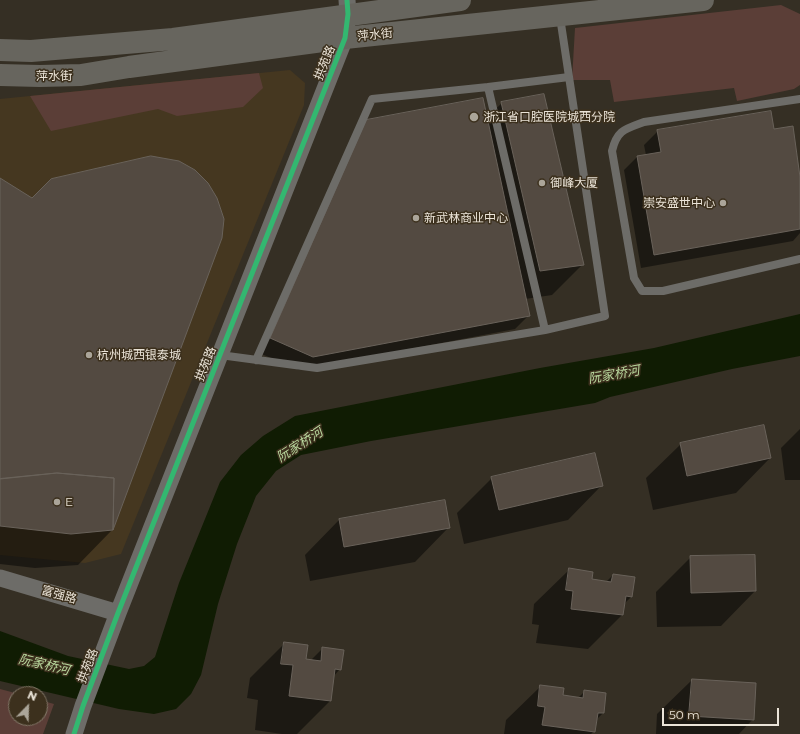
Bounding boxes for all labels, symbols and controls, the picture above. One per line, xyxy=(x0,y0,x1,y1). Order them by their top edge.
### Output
street label: 萍水街 xyxy=(356,26,394,44)
street label: 拱苑路 xyxy=(312,44,338,82)
street label: 萍水街 xyxy=(36,69,72,83)
place label: 浙江省口腔医院城西分院 xyxy=(483,110,615,124)
marker: 浙江省口腔医院城西分院 xyxy=(468,111,480,123)
place label: 御峰大厦 xyxy=(550,176,598,190)
marker: 御峰大厦 xyxy=(537,178,547,188)
place label: 崇安盛世中心 xyxy=(643,196,715,210)
marker: 崇安盛世中心 xyxy=(718,198,728,208)
place label: 新武林商业中心 xyxy=(424,211,508,225)
marker: 新武林商业中心 xyxy=(411,213,421,223)
street label: 拱苑路 xyxy=(193,345,219,383)
place label: 杭州城西银泰城 xyxy=(97,348,181,362)
marker: 杭州城西银泰城 xyxy=(84,350,94,360)
water label: 阮家桥河 xyxy=(587,363,641,387)
water label: 阮家桥河 xyxy=(274,424,326,466)
place label: E xyxy=(65,495,73,509)
marker: E xyxy=(52,497,62,507)
street label: 富强路 xyxy=(40,583,78,607)
street label: 拱苑路 xyxy=(75,647,101,685)
water label: 阮家桥河 xyxy=(17,652,71,678)
north arrow xyxy=(8,686,48,726)
text: N xyxy=(25,688,39,704)
scale bar xyxy=(664,700,781,726)
text: 50 m xyxy=(669,707,700,722)

